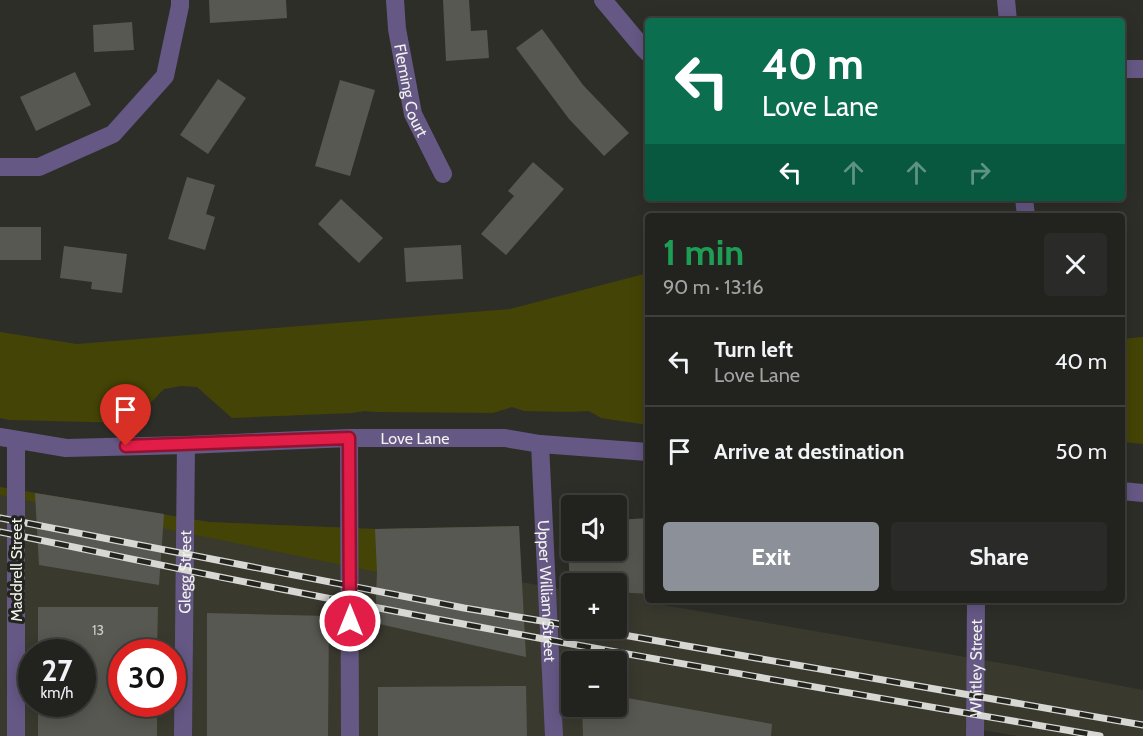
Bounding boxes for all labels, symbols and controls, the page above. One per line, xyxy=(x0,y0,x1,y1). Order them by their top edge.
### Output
text: 40 m xyxy=(762,38,864,90)
street label: Fleming Court xyxy=(390,42,432,141)
icon: left xyxy=(663,42,741,120)
text: Love Lane xyxy=(762,90,878,123)
icon: left xyxy=(774,156,807,189)
icon: ahead xyxy=(837,156,870,189)
icon: ahead xyxy=(900,156,933,189)
icon: right xyxy=(963,156,996,189)
text: 1 min xyxy=(663,230,744,274)
button: close xyxy=(1044,233,1107,296)
text: 90 m · 13:16 xyxy=(663,275,764,299)
text: Turn left xyxy=(714,336,793,363)
icon: left xyxy=(663,345,696,378)
text: 40 m xyxy=(1055,348,1107,375)
text: Love Lane xyxy=(714,363,800,387)
pin xyxy=(100,384,151,446)
icon: arrive xyxy=(109,393,142,426)
street label: Love Lane xyxy=(380,429,449,448)
icon: arrive xyxy=(663,435,696,468)
text: Arrive at destination xyxy=(714,438,904,465)
text: 50 m xyxy=(1055,438,1107,465)
map controls xyxy=(561,495,627,717)
button: sound xyxy=(561,495,627,561)
street label: Maddrell Street xyxy=(7,518,26,622)
street label: Upper William Street xyxy=(534,519,559,663)
button: Exit xyxy=(663,522,879,591)
button: Share xyxy=(891,522,1107,591)
street label: Glegg Street xyxy=(175,530,195,614)
button: + xyxy=(561,573,627,639)
position arrow xyxy=(318,589,382,653)
street label: Whitley Street xyxy=(966,619,986,717)
house number: 13 xyxy=(92,621,104,639)
speed limit sign: 30 xyxy=(108,639,186,717)
button: − xyxy=(561,651,627,717)
text: 27 xyxy=(41,652,73,689)
text: km/h xyxy=(41,684,73,702)

